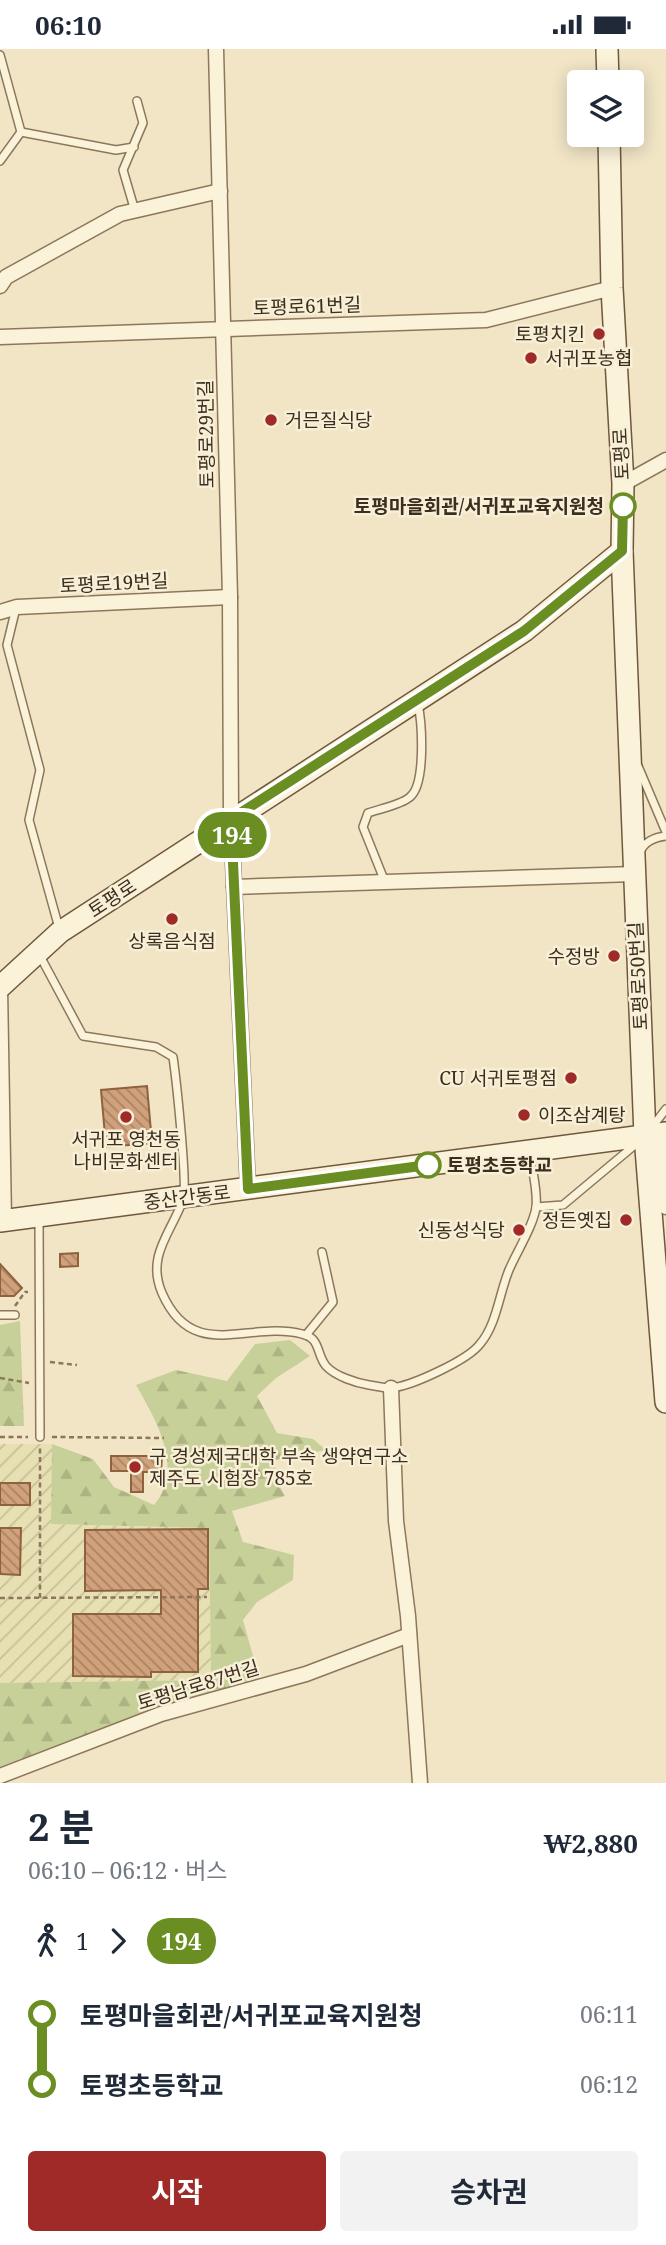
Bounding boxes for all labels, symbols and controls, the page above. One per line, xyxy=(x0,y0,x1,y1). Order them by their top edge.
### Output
text: 06:10 xyxy=(35,7,102,43)
map controls xyxy=(567,70,644,147)
button: layers xyxy=(567,70,644,147)
street label: 토평로61번길 xyxy=(252,291,362,321)
place label: 토평치킨 xyxy=(515,321,585,347)
marker: 토평치킨 xyxy=(591,326,607,342)
place label: 서귀포농협 xyxy=(545,345,632,371)
marker: 서귀포농협 xyxy=(523,350,539,366)
street label: 토평로29번길 xyxy=(192,379,220,489)
place label: 거믄질식당 xyxy=(285,407,372,433)
marker: 거믄질식당 xyxy=(263,412,279,428)
street label: 토평로 xyxy=(607,427,635,481)
place label: 토평마을회관/서귀포교육지원청 xyxy=(354,493,604,519)
marker: 토평마을회관/서귀포교육지원청 xyxy=(610,493,636,519)
street label: 토평로19번길 xyxy=(59,567,169,599)
line badge: 194 xyxy=(192,812,272,858)
text: 194 xyxy=(212,818,252,851)
street label: 토평로 xyxy=(83,873,141,923)
marker: 상록음식점 xyxy=(164,911,180,927)
street label: 토평로50번길 xyxy=(622,921,654,1031)
place label: 상록음식점 xyxy=(128,928,216,954)
place label: 수정방 xyxy=(548,943,600,969)
marker: 수정방 xyxy=(606,948,622,964)
place label: CU 서귀토평점 xyxy=(439,1065,557,1091)
marker: CU 서귀토평점 xyxy=(563,1070,579,1086)
place label: 이조삼계탕 xyxy=(538,1102,626,1128)
marker: 이조삼계탕 xyxy=(516,1107,532,1123)
marker: 서귀포 영천동 나비문화센터 xyxy=(118,1109,134,1125)
place label: 서귀포 영천동 나비문화센터 xyxy=(71,1126,181,1174)
marker: 토평초등학교 xyxy=(415,1152,441,1178)
place label: 토평초등학교 xyxy=(447,1152,552,1178)
street label: 중산간동로 xyxy=(142,1179,232,1215)
place label: 정든옛집 xyxy=(542,1207,612,1233)
marker: 정든옛집 xyxy=(618,1212,634,1228)
place label: 신동성식당 xyxy=(418,1217,505,1243)
marker: 신동성식당 xyxy=(511,1222,527,1238)
place label: 구 경성제국대학 부속 생약연구소 제주도 시험장 785호 xyxy=(149,1443,409,1491)
marker: 구 경성제국대학 부속 생약연구소 제주도 시험장 785호 xyxy=(127,1459,143,1475)
street label: 토평남로87번길 xyxy=(134,1654,262,1716)
text: 2 분 xyxy=(28,1800,94,1852)
text: ₩2,880 xyxy=(544,1825,638,1861)
text: 06:10 – 06:12 · 버스 xyxy=(28,1854,228,1886)
icon: walk xyxy=(28,1922,66,1960)
icon: forward xyxy=(99,1922,137,1960)
text: 194 xyxy=(161,1924,202,1957)
text: 1 xyxy=(76,1925,89,1957)
text: 토평마을회관/서귀포교육지원청 xyxy=(80,1997,422,2033)
text: 06:11 xyxy=(580,1998,638,2030)
text: 토평초등학교 xyxy=(80,2067,224,2103)
text: 06:12 xyxy=(580,2068,638,2100)
button: 시작 xyxy=(28,2151,326,2231)
button: 승차권 xyxy=(340,2151,638,2231)

